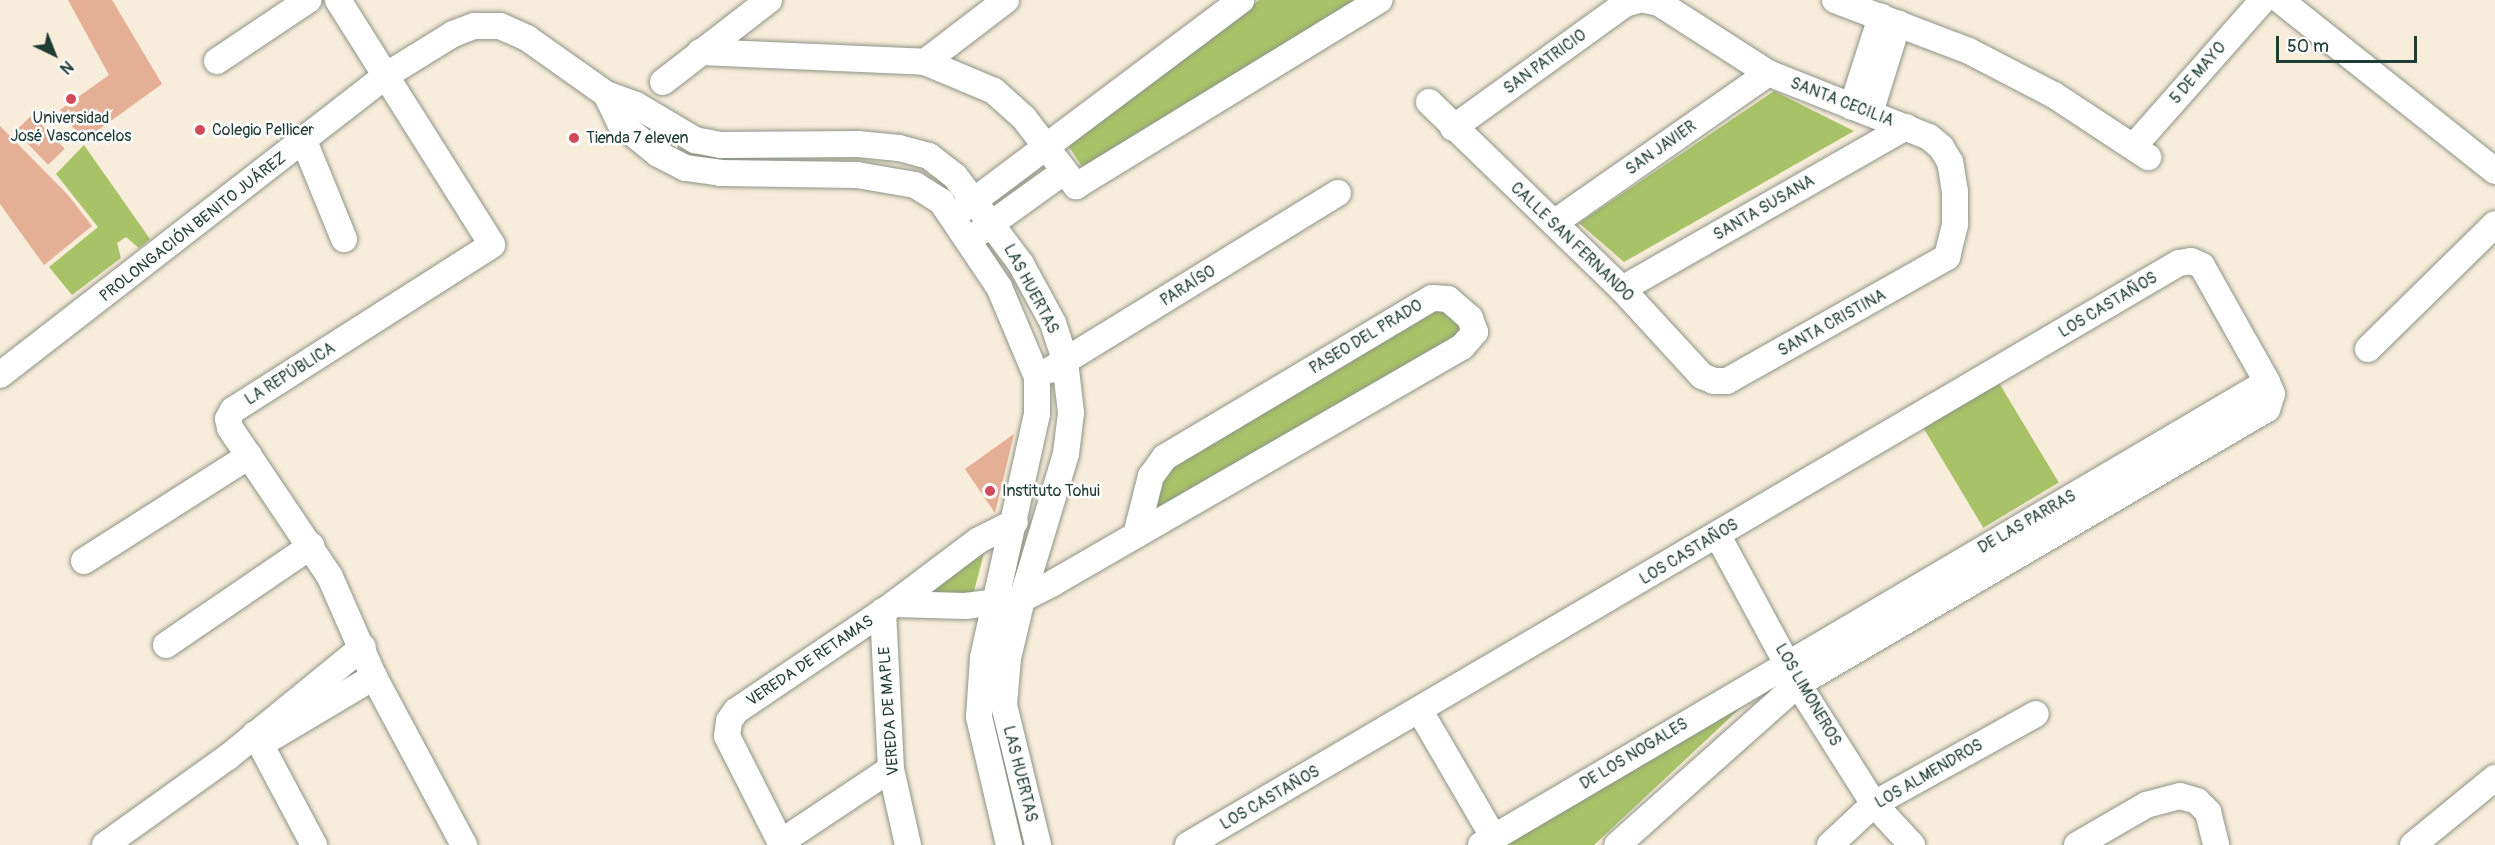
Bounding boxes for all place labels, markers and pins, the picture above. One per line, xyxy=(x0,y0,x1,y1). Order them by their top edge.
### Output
marker: Universidad José Vasconcelos xyxy=(64,92,78,106)
place label: Universidad José Vasconcelos xyxy=(11,108,131,146)
place label: Colegio Pellicer xyxy=(212,120,314,140)
marker: Colegio Pellicer xyxy=(193,123,207,137)
place label: Tienda 7 eleven xyxy=(586,128,688,148)
marker: Tienda 7 eleven xyxy=(567,131,581,145)
place label: Instituto Tohui xyxy=(1002,481,1100,501)
marker: Instituto Tohui xyxy=(983,484,997,498)

